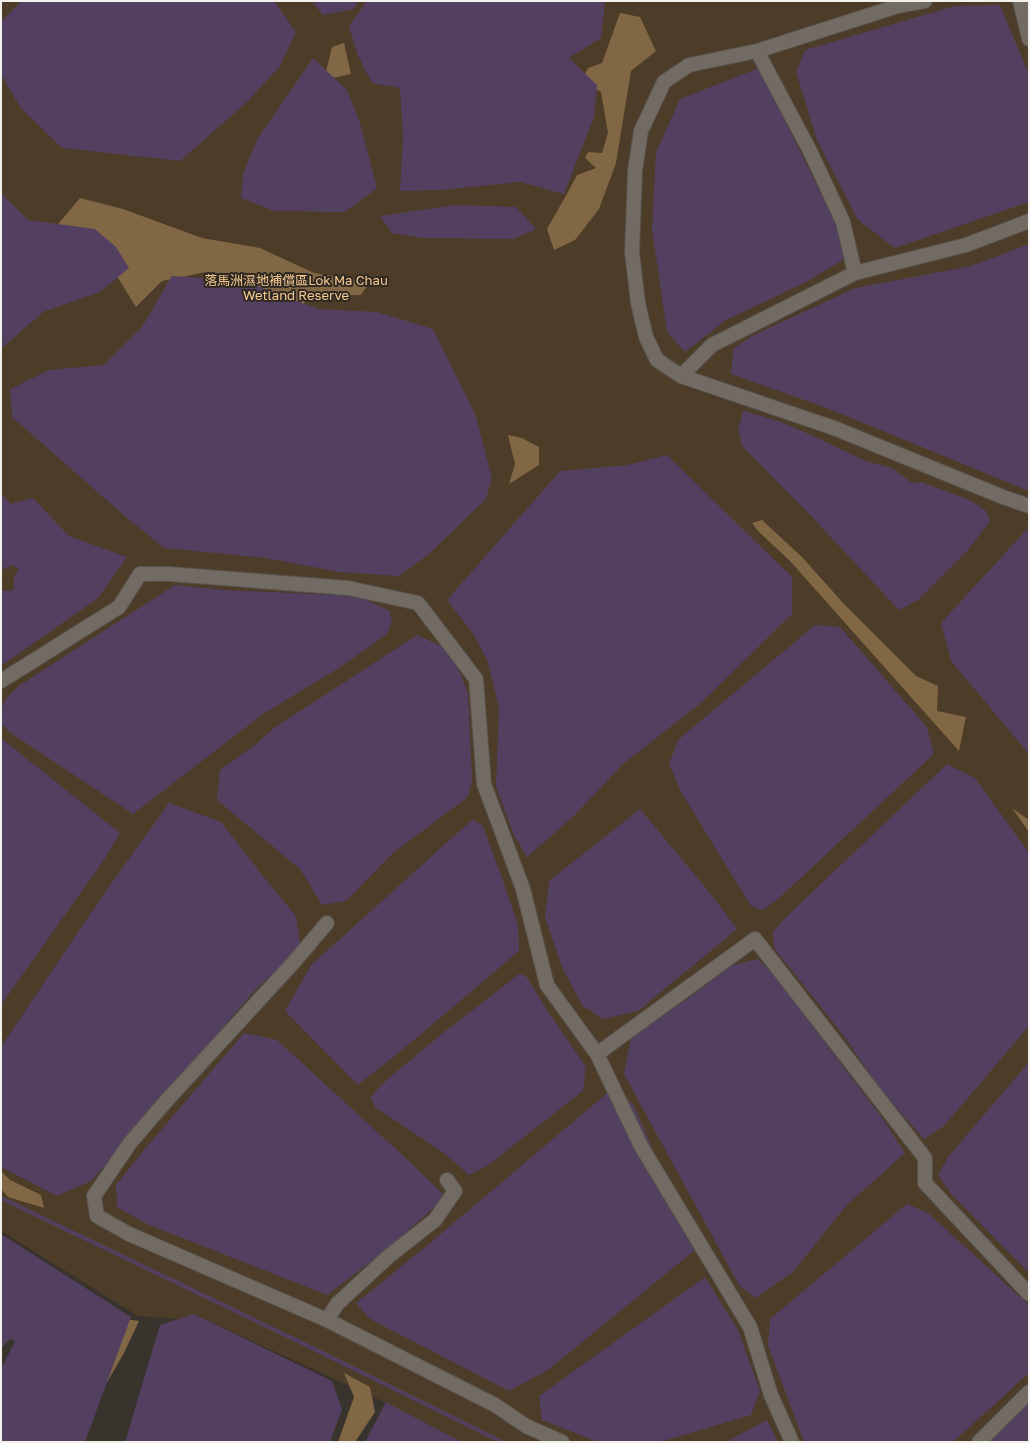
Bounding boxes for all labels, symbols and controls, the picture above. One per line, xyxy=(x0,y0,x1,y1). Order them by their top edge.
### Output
park label: 落馬洲濕地補償區Lok Ma Chau Wetland Reserve xyxy=(204,272,388,303)

